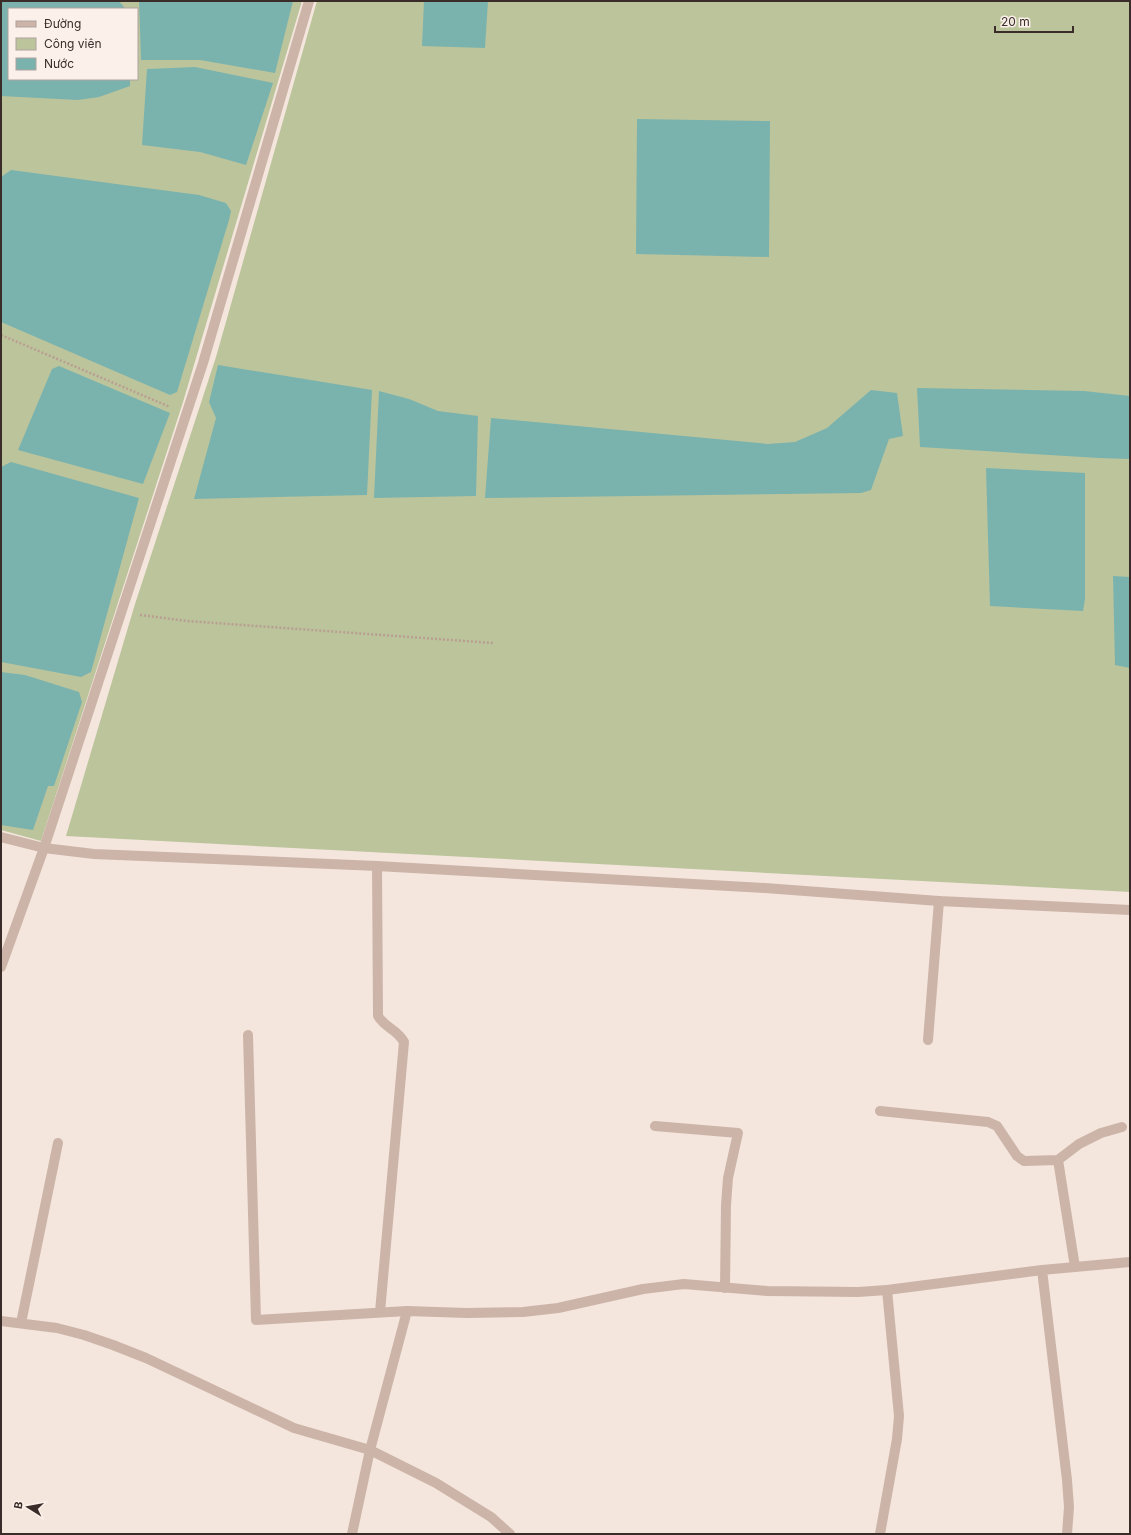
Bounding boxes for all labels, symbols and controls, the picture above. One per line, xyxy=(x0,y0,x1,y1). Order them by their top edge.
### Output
legend xyxy=(8,8,138,80)
scale bar xyxy=(995,8,1073,34)
text: 20 m xyxy=(1001,14,1030,29)
text: Đường xyxy=(44,16,81,31)
text: Công viên xyxy=(44,36,102,51)
text: Nước xyxy=(44,56,74,71)
north arrow xyxy=(8,1487,48,1527)
text: B xyxy=(11,1500,26,1510)

